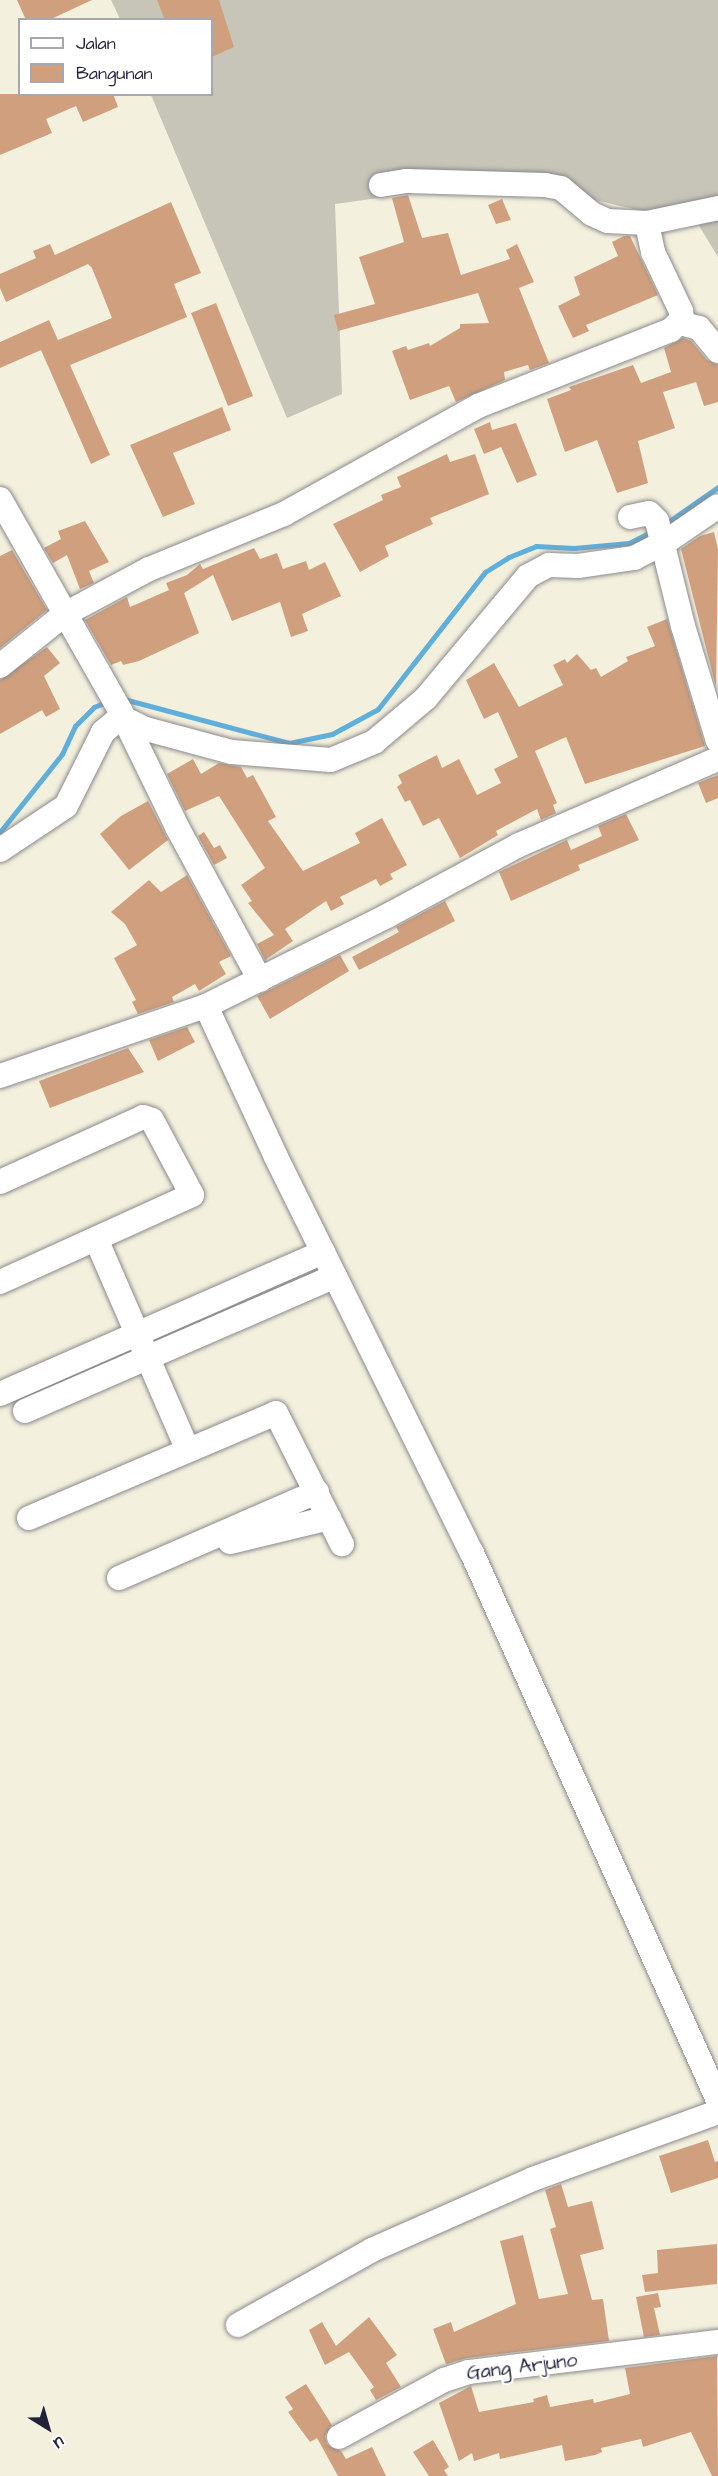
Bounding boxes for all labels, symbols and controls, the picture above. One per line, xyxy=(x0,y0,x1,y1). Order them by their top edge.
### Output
legend xyxy=(18,18,213,96)
text: Jalan xyxy=(76,31,116,56)
text: Bangunan xyxy=(76,61,153,86)
street label: Gang Arjuno xyxy=(465,2348,579,2386)
north arrow xyxy=(18,2398,78,2458)
text: U xyxy=(49,2431,69,2454)

